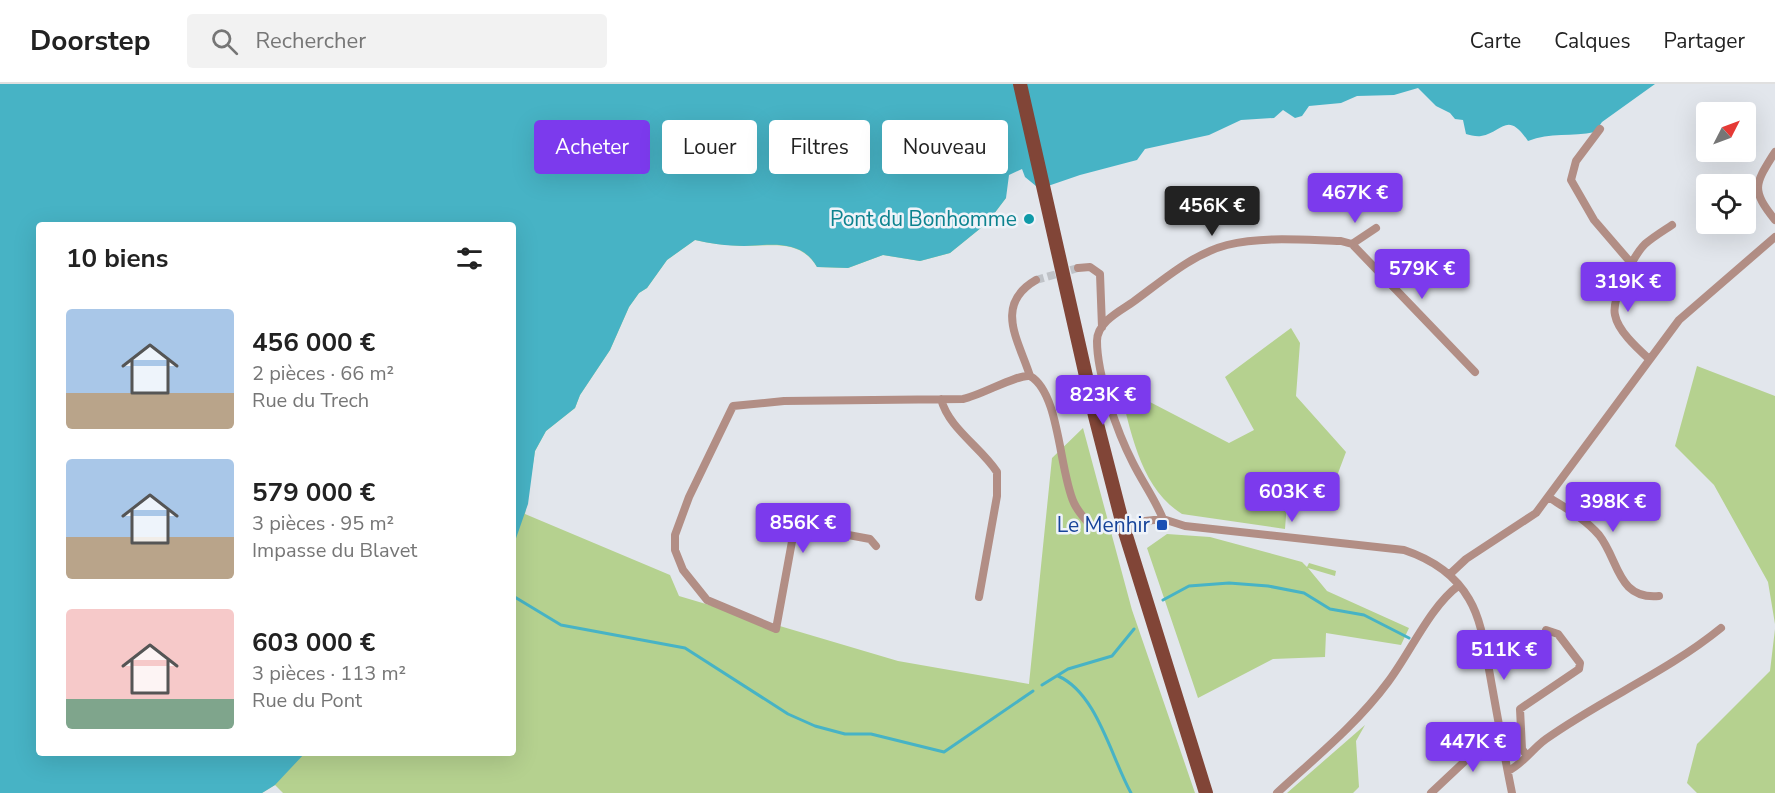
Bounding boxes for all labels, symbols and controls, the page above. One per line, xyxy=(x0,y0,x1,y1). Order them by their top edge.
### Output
search box xyxy=(187,14,607,68)
text: Doorstep xyxy=(30,22,151,60)
icon: search xyxy=(208,25,241,58)
text: Rechercher xyxy=(256,26,366,56)
text: Carte xyxy=(1470,27,1521,55)
text: Calques xyxy=(1554,27,1631,55)
text: Partager xyxy=(1664,27,1745,55)
north arrow xyxy=(1696,102,1756,162)
map controls xyxy=(1696,102,1756,234)
chip: Acheter xyxy=(534,120,650,174)
chip: Louer xyxy=(662,120,757,174)
chip: Filtres xyxy=(769,120,870,174)
chip: Nouveau xyxy=(882,120,1008,174)
pin: 467K € xyxy=(1306,173,1404,224)
button: locate xyxy=(1696,174,1756,234)
text: 467K € xyxy=(1322,179,1388,206)
pin: 456K € xyxy=(1163,186,1261,237)
text: 456K € xyxy=(1179,192,1245,219)
place label: Pont du Bonhomme xyxy=(830,205,1017,233)
marker: Pont du Bonhomme xyxy=(1022,212,1036,226)
text: 10 biens xyxy=(66,241,168,276)
icon: filters xyxy=(453,242,486,275)
pin: 579K € xyxy=(1373,249,1471,300)
text: 579K € xyxy=(1389,255,1455,282)
pin: 319K € xyxy=(1579,262,1677,313)
text: 319K € xyxy=(1595,268,1661,295)
text: 456 000 € xyxy=(252,325,375,360)
icon: home xyxy=(114,333,186,405)
text: 2 pièces · 66 m² xyxy=(252,360,394,387)
pin: 823K € xyxy=(1054,375,1152,426)
text: 823K € xyxy=(1070,381,1136,408)
text: Rue du Trech xyxy=(252,387,369,414)
pin: 603K € xyxy=(1243,472,1341,523)
text: 579 000 € xyxy=(252,475,375,510)
text: 603K € xyxy=(1259,478,1325,505)
pin: 398K € xyxy=(1564,482,1662,533)
icon: home xyxy=(114,483,186,555)
text: 398K € xyxy=(1580,488,1646,515)
pin: 856K € xyxy=(754,503,852,554)
text: 856K € xyxy=(770,509,836,536)
text: 3 pièces · 95 m² xyxy=(252,510,394,537)
place label: Le Menhir xyxy=(1057,511,1150,539)
marker: Le Menhir xyxy=(1155,518,1169,532)
text: Impasse du Blavet xyxy=(252,537,417,564)
text: 603 000 € xyxy=(252,625,375,660)
pin: 511K € xyxy=(1455,630,1553,681)
icon: home xyxy=(114,633,186,705)
text: 511K € xyxy=(1471,636,1537,663)
text: 3 pièces · 113 m² xyxy=(252,660,406,687)
text: Rue du Pont xyxy=(252,687,362,714)
pin: 447K € xyxy=(1424,722,1522,773)
text: 447K € xyxy=(1440,728,1506,755)

